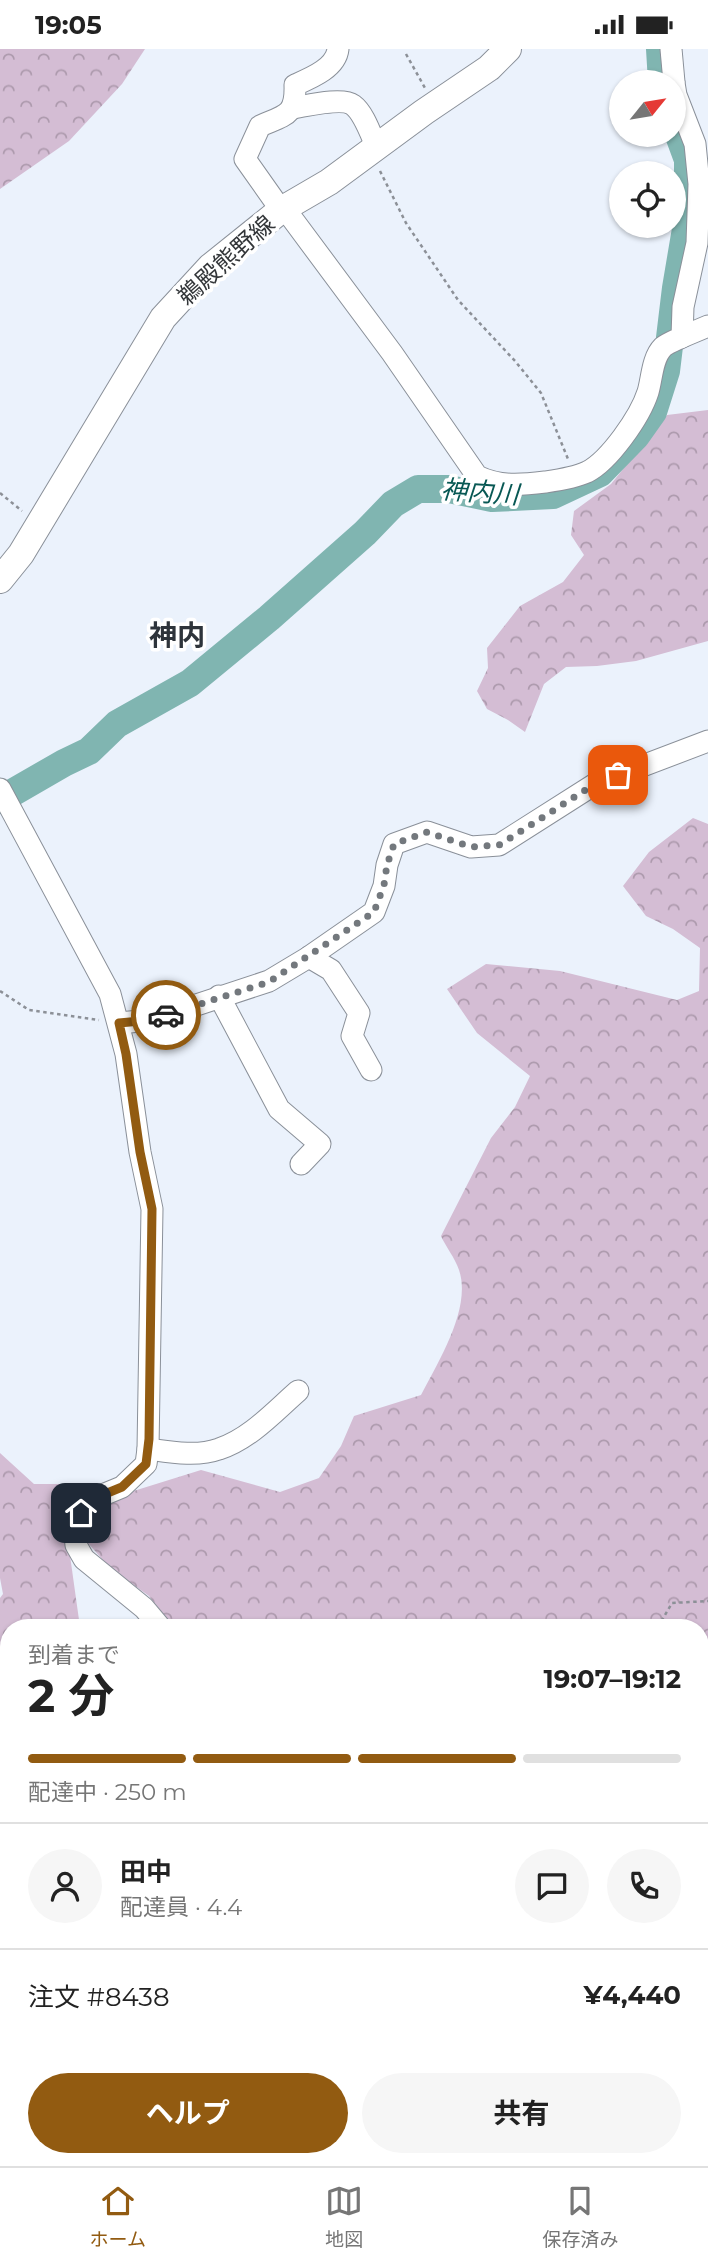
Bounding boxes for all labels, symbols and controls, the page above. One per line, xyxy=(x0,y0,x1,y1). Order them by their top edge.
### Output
text: 19:05 xyxy=(35,9,102,41)
north arrow xyxy=(609,70,686,147)
map controls xyxy=(609,70,686,238)
button: locate xyxy=(609,161,686,238)
street label: 鵜殿熊野線 xyxy=(172,209,280,311)
water label: 神内川 xyxy=(440,473,523,511)
district label: 神内 xyxy=(149,618,205,652)
pin xyxy=(588,745,648,805)
icon: bag xyxy=(599,756,637,794)
courier xyxy=(131,980,201,1050)
icon: car xyxy=(147,996,185,1034)
pin xyxy=(51,1483,111,1543)
icon: home xyxy=(62,1494,100,1532)
text: 到着まで xyxy=(28,1641,120,1669)
text: 19:07–19:12 xyxy=(544,1663,681,1695)
text: 2 分 xyxy=(28,1667,114,1724)
text: 配達中 · 250 m xyxy=(28,1778,187,1806)
button: person xyxy=(28,1849,102,1923)
button: chat xyxy=(515,1849,589,1923)
button: phone xyxy=(607,1849,681,1923)
text: 田中 xyxy=(120,1856,172,1888)
text: 配達員 · 4.4 xyxy=(120,1893,242,1921)
text: ¥4,440 xyxy=(583,1979,681,2011)
text: 注文 #8438 xyxy=(28,1981,170,2013)
button: ヘルプ xyxy=(28,2073,348,2153)
button: 共有 xyxy=(362,2073,681,2153)
tab: ホーム xyxy=(90,2182,146,2251)
tab: 地図 xyxy=(325,2182,363,2251)
tab: 保存済み xyxy=(542,2182,618,2251)

